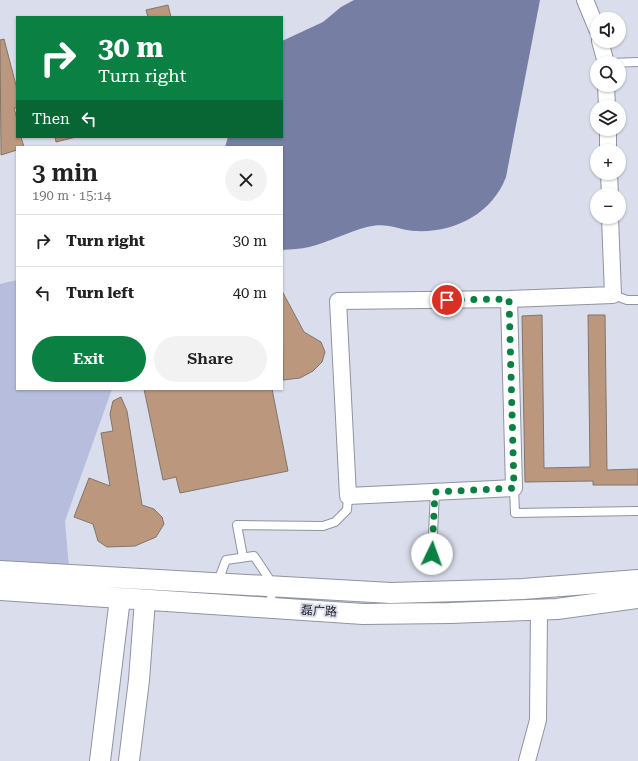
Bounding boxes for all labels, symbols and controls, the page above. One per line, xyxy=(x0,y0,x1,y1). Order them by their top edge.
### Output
map controls xyxy=(590,12,626,224)
button: sound xyxy=(590,12,626,48)
text: 30 m xyxy=(98,31,163,64)
icon: right xyxy=(32,32,84,84)
button: search xyxy=(590,56,626,92)
text: Turn right xyxy=(98,65,186,86)
button: layers xyxy=(590,100,626,136)
icon: left xyxy=(78,108,100,130)
text: Then xyxy=(32,110,70,128)
button: + xyxy=(590,144,626,180)
text: 3 min xyxy=(32,159,98,187)
button: close xyxy=(225,159,267,201)
text: 190 m · 15:14 xyxy=(32,188,111,203)
button: − xyxy=(590,188,626,224)
icon: right xyxy=(32,230,54,252)
text: Turn right xyxy=(66,232,145,250)
text: 30 m xyxy=(233,232,267,250)
icon: left xyxy=(32,282,54,304)
pin xyxy=(430,283,464,317)
text: Turn left xyxy=(66,284,134,302)
text: 40 m xyxy=(233,284,267,302)
icon: arrive xyxy=(436,289,458,311)
button: Exit xyxy=(32,336,146,382)
button: Share xyxy=(154,336,267,382)
position arrow xyxy=(411,533,453,575)
street label: 磊广路 xyxy=(301,603,337,619)

